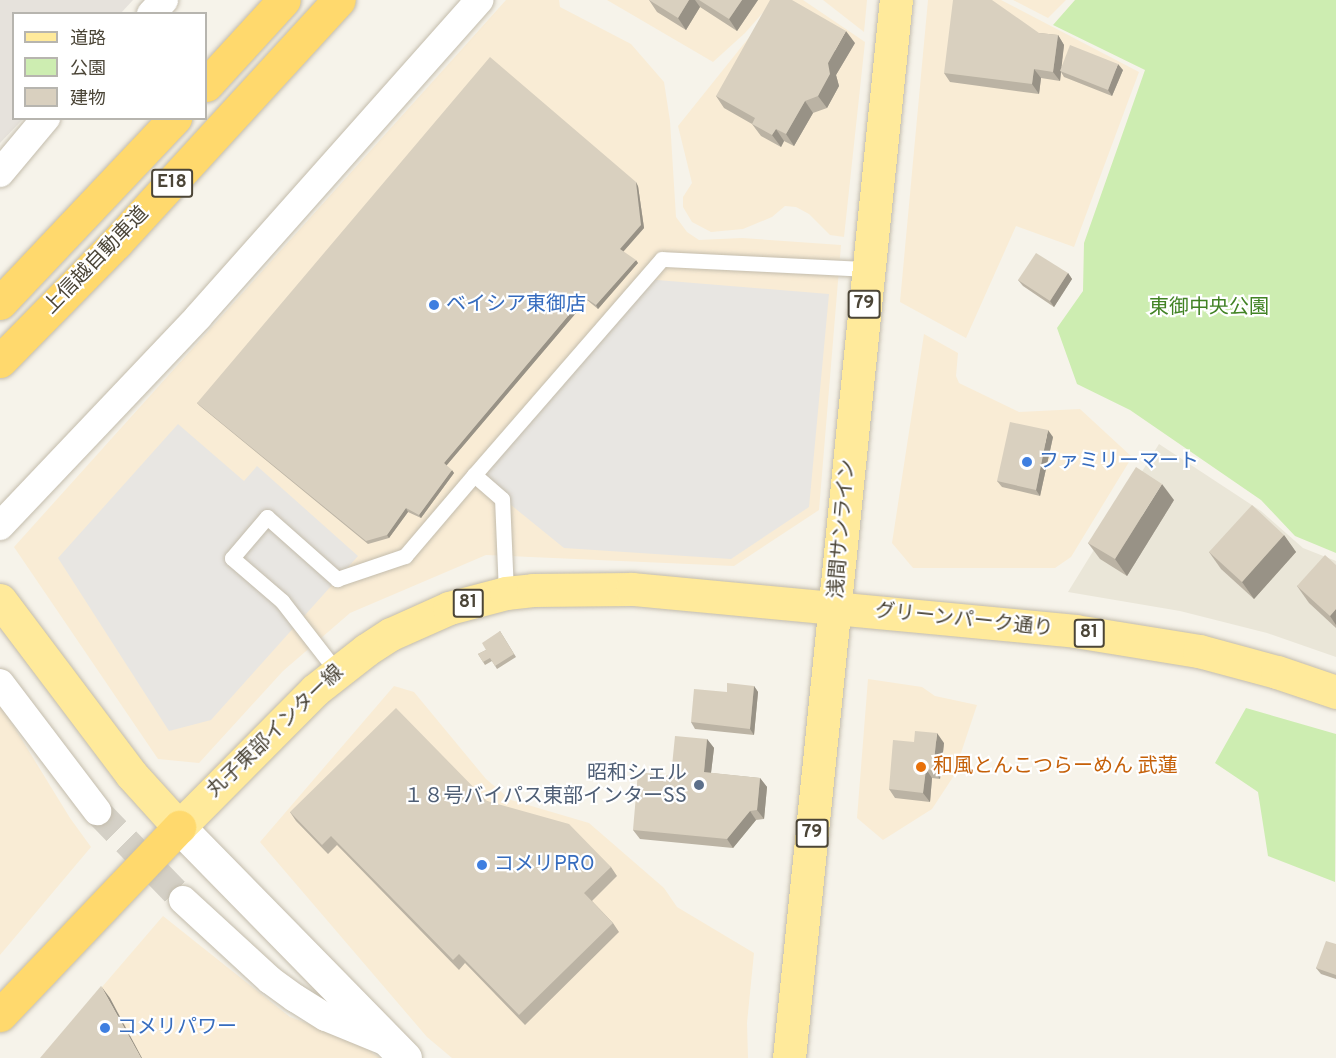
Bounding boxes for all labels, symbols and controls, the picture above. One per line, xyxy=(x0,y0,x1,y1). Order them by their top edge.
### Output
legend xyxy=(12,12,207,120)
text: 道路 xyxy=(70,28,106,51)
text: 公園 xyxy=(70,58,106,81)
text: 建物 xyxy=(70,88,106,111)
road number: E18 xyxy=(151,168,193,198)
street label: 上信越自動車道 xyxy=(40,202,154,320)
road number: 79 xyxy=(848,289,880,319)
place label: ベイシア東御店 xyxy=(446,293,586,317)
park label: 東御中央公園 xyxy=(1149,296,1269,320)
marker: ベイシア東御店 xyxy=(427,298,441,312)
place label: ファミリーマート xyxy=(1039,450,1199,474)
marker: ファミリーマート xyxy=(1020,455,1034,469)
street label: 浅間サンライン xyxy=(825,458,861,600)
road number: 81 xyxy=(452,588,484,618)
street label: グリーンパーク通り xyxy=(873,600,1055,642)
road number: 81 xyxy=(1072,618,1106,648)
street label: 丸子東部インター線 xyxy=(203,661,349,803)
place label: 和風とんこつらーめん 武蓮 xyxy=(933,755,1178,779)
marker: 和風とんこつらーめん 武蓮 xyxy=(914,760,928,774)
place label: 昭和シェル １８号バイパス東部インターSS xyxy=(403,762,687,809)
marker: 昭和シェル １８号バイパス東部インターSS xyxy=(692,778,706,792)
road number: 79 xyxy=(796,818,828,848)
place label: コメリPRO xyxy=(494,853,594,877)
marker: コメリPRO xyxy=(475,858,489,872)
place label: コメリパワー xyxy=(117,1016,237,1040)
marker: コメリパワー xyxy=(98,1021,112,1035)

